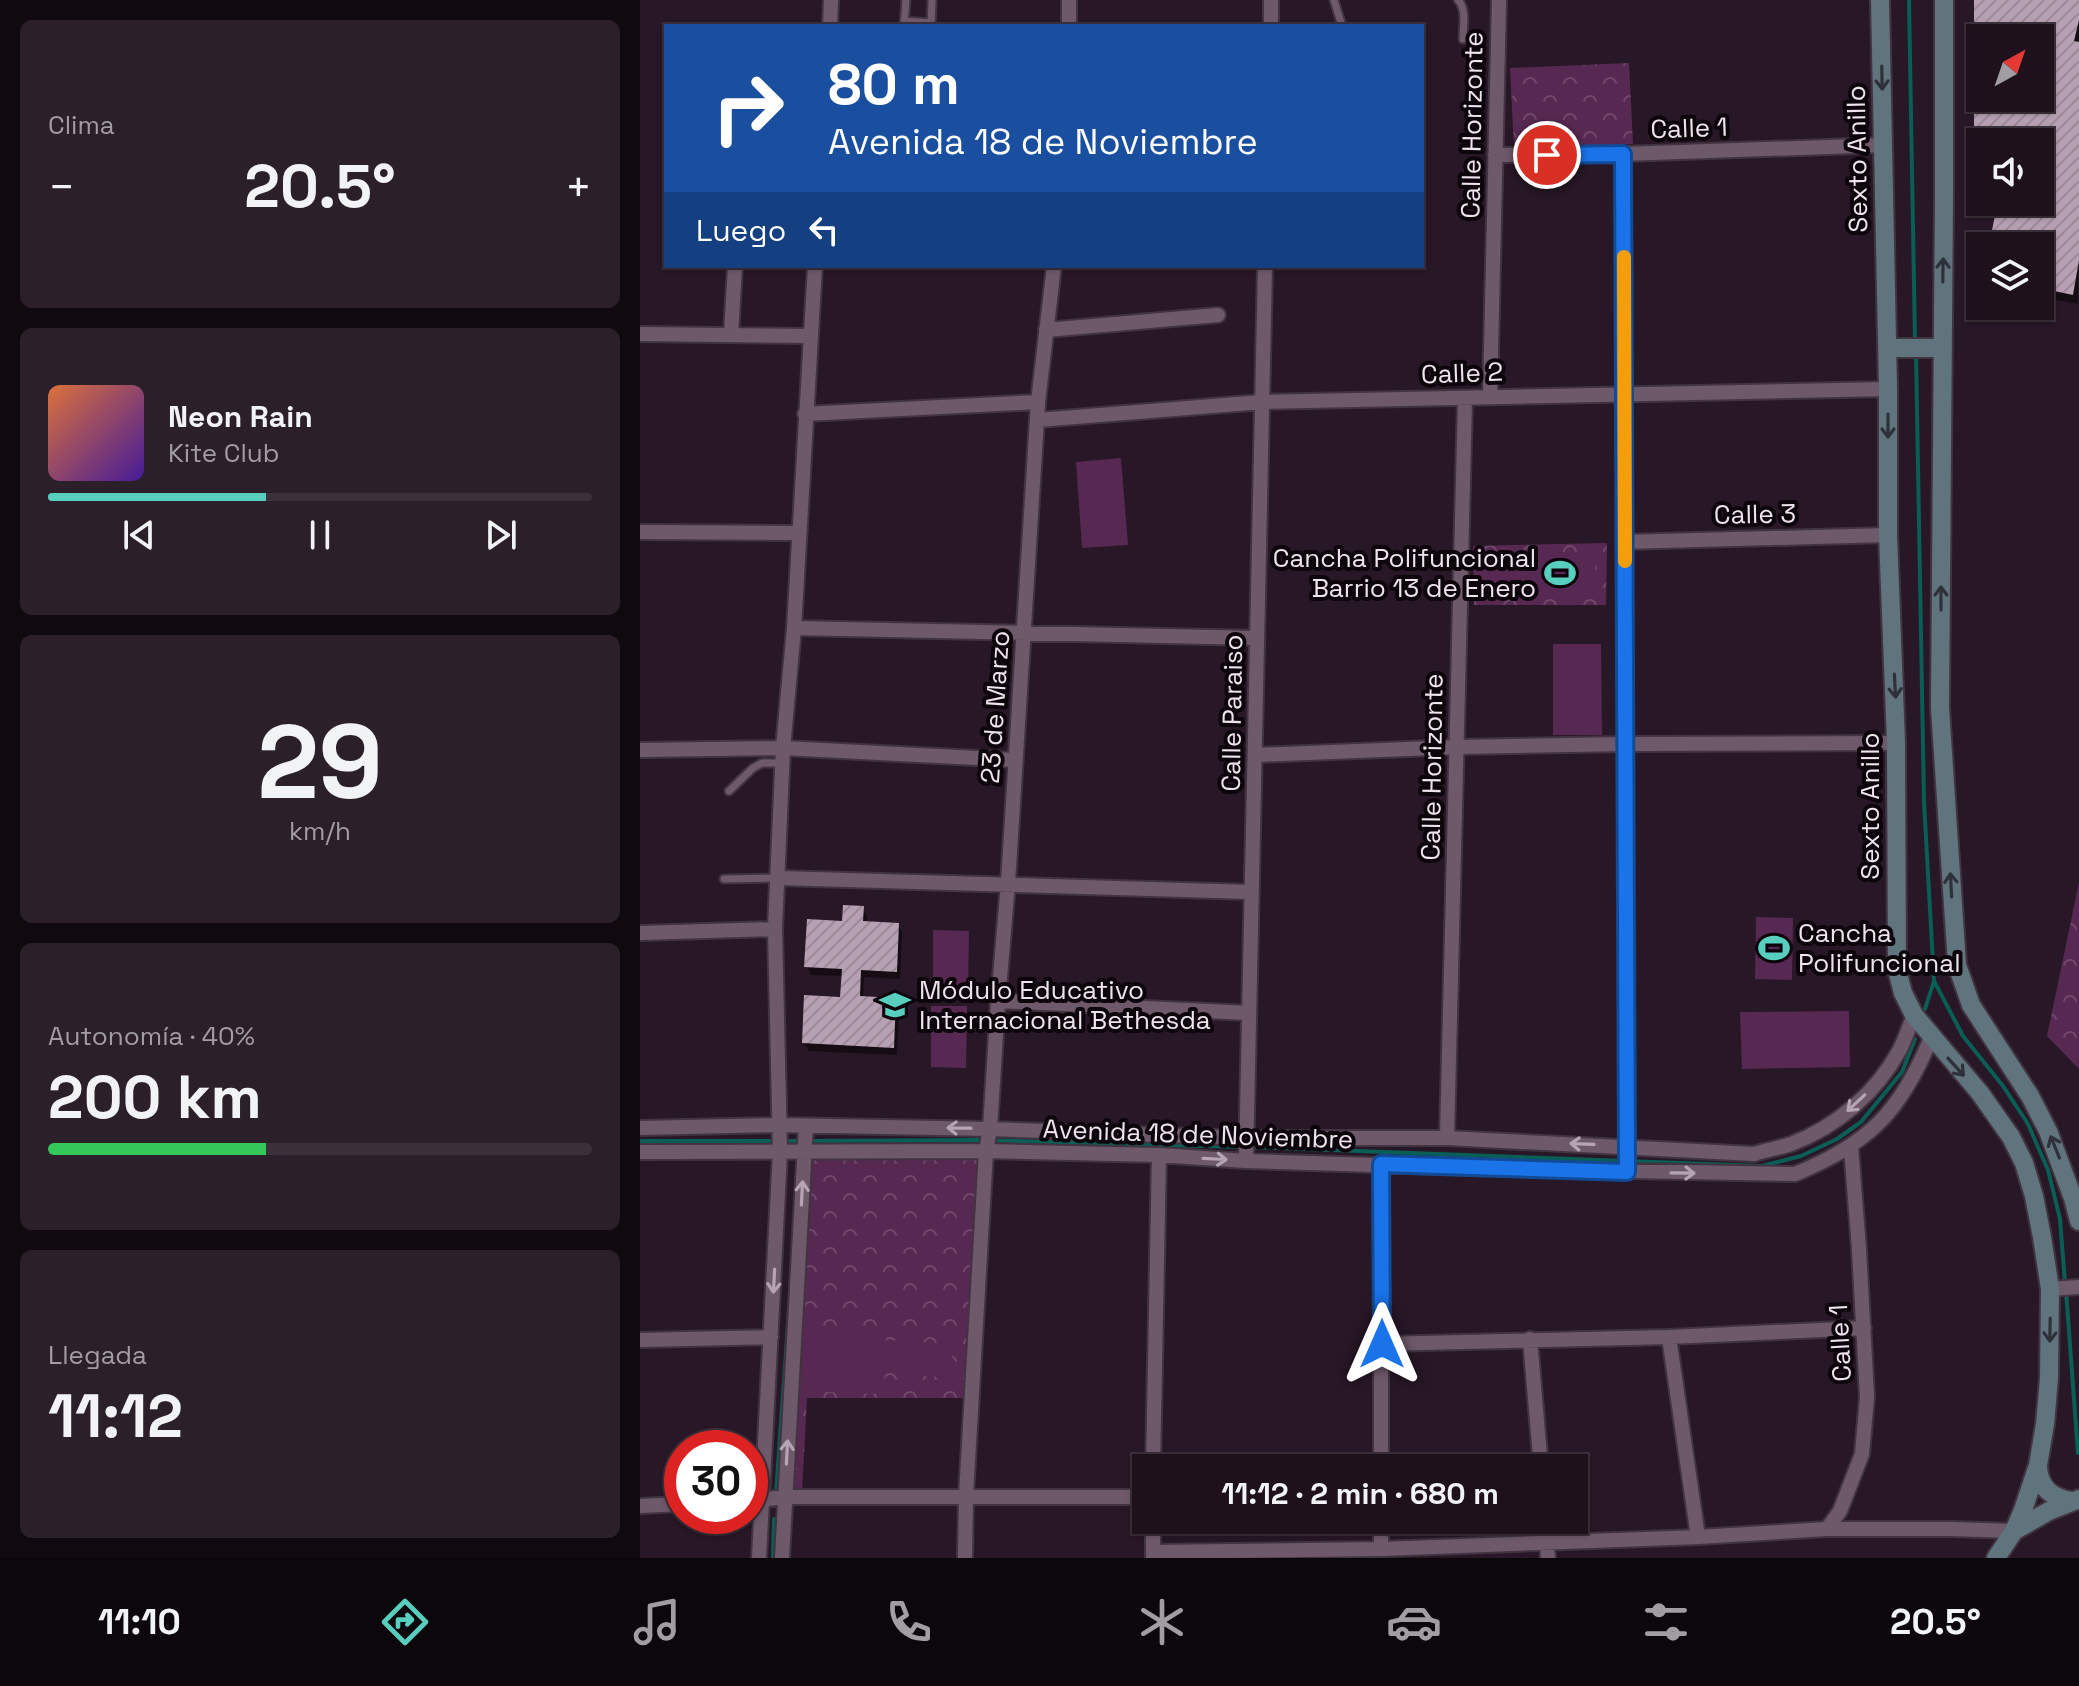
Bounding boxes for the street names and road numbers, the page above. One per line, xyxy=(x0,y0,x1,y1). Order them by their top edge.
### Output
street label: Calle Horizonte xyxy=(1453,31,1491,219)
street label: Sexto Anillo xyxy=(1839,85,1875,233)
street label: Calle 1 xyxy=(1650,110,1728,146)
street label: Calle 2 xyxy=(1420,355,1504,391)
street label: Calle 3 xyxy=(1714,496,1796,532)
street label: 23 de Marzo xyxy=(973,629,1017,785)
street label: Calle Paraiso xyxy=(1214,634,1250,792)
street label: Calle Horizonte xyxy=(1413,673,1451,861)
street label: Sexto Anillo xyxy=(1853,732,1887,880)
street label: Avenida 18 de Noviembre xyxy=(1042,1112,1354,1156)
street label: Calle 1 xyxy=(1821,1303,1859,1383)

